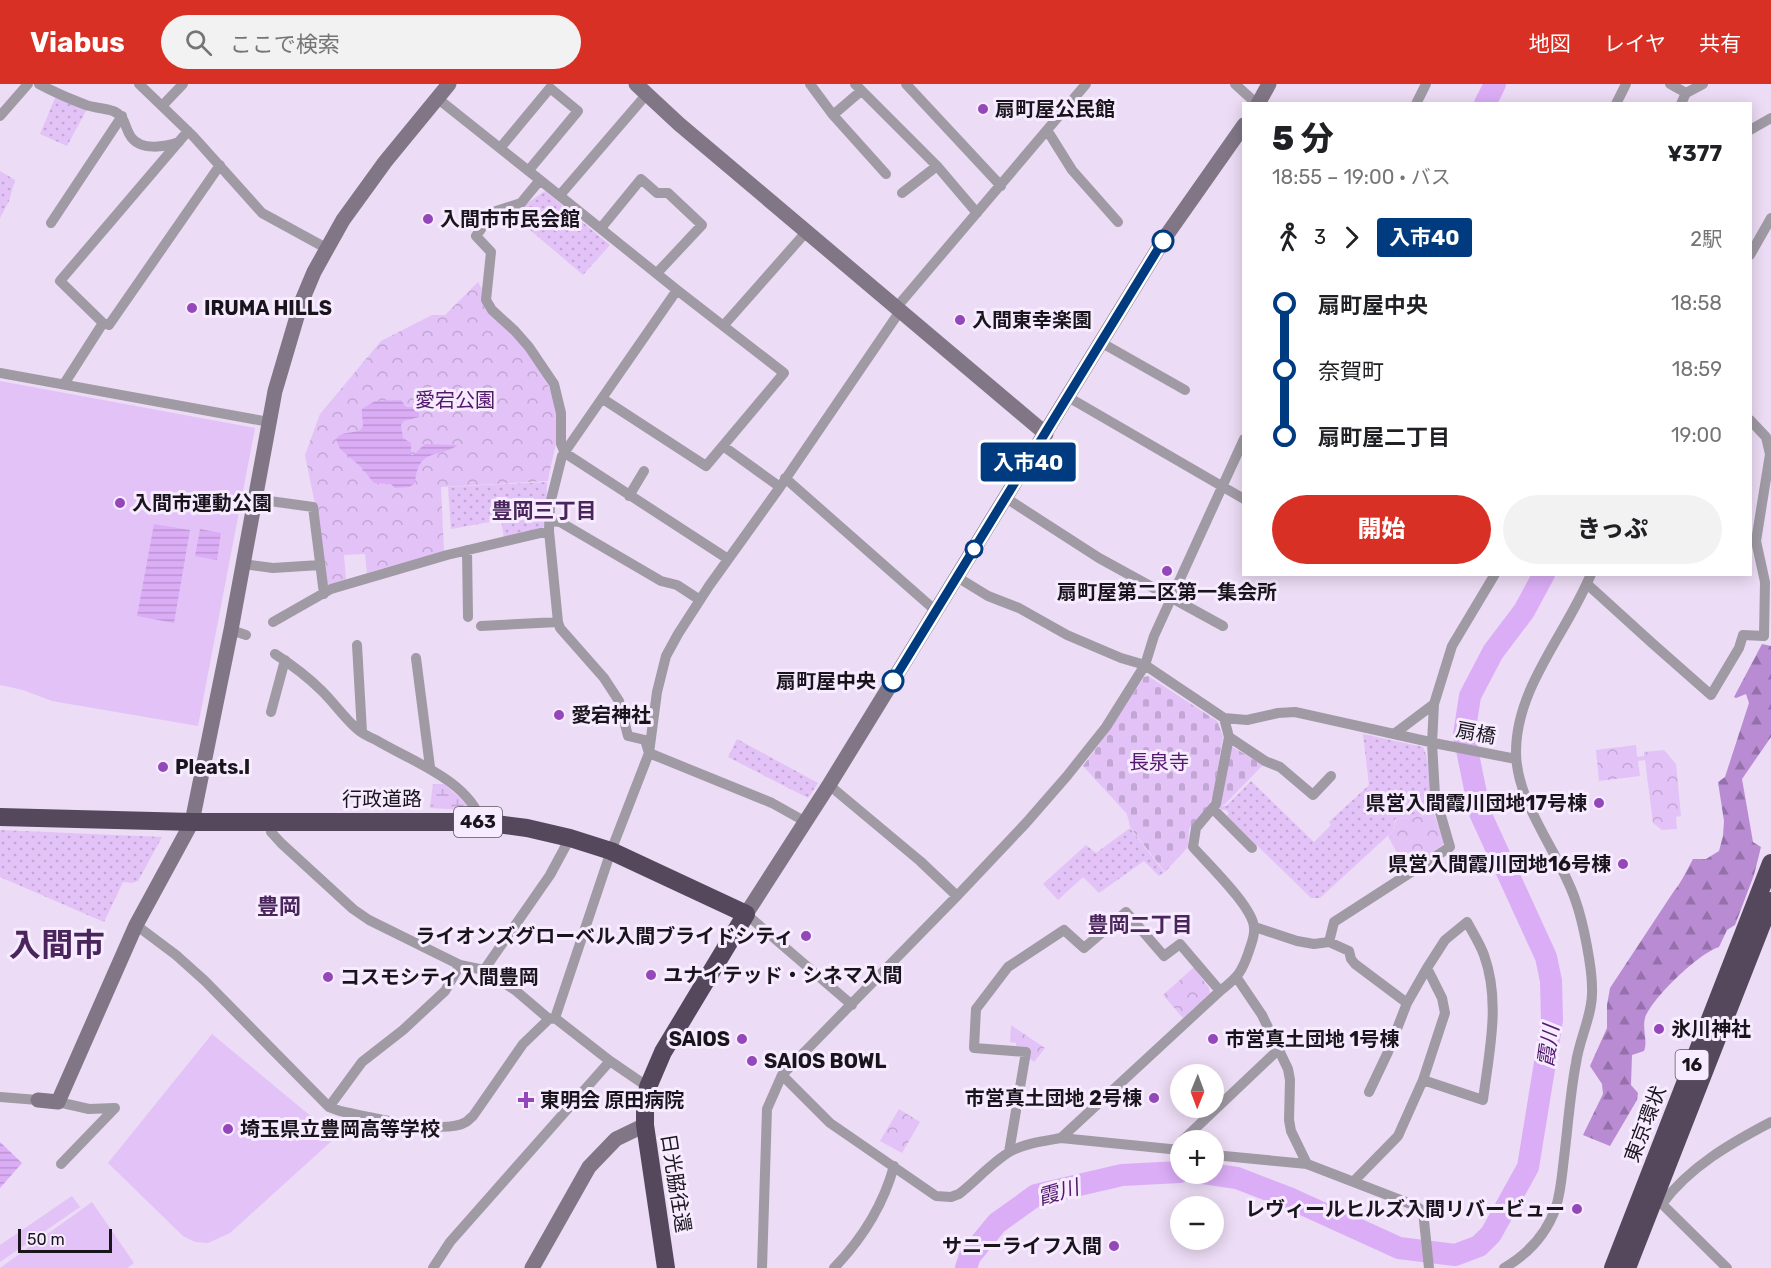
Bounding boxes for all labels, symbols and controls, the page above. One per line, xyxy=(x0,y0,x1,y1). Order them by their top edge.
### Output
search box xyxy=(161,15,581,69)
text: Viabus xyxy=(30,26,125,59)
icon: search xyxy=(182,26,215,59)
text: ここで検索 xyxy=(230,31,340,58)
text: 地図 xyxy=(1529,31,1571,56)
text: レイヤ xyxy=(1604,31,1666,56)
text: 共有 xyxy=(1699,31,1741,56)
place label: 扇町屋公民館 xyxy=(995,97,1115,121)
marker: 扇町屋公民館 xyxy=(976,102,990,116)
text: 5 分 xyxy=(1272,119,1334,158)
text: ¥377 xyxy=(1667,140,1722,167)
text: 18:55 – 19:00 · バス xyxy=(1272,165,1451,189)
place label: 入間市市民会館 xyxy=(440,207,580,231)
marker: 入間市市民会館 xyxy=(421,212,435,226)
icon: walk xyxy=(1272,221,1305,254)
icon: forward xyxy=(1335,221,1368,254)
text: 3 xyxy=(1314,225,1326,249)
text: 入市40 xyxy=(1389,225,1460,250)
text: 2駅 xyxy=(1690,227,1722,251)
unlabelled marker xyxy=(1152,230,1174,252)
text: 18:58 xyxy=(1671,291,1722,315)
text: 扇町屋中央 xyxy=(1318,292,1428,319)
place label: IRUMA HILLS xyxy=(204,296,332,320)
marker: IRUMA HILLS xyxy=(185,301,199,315)
place label: 入間東幸楽園 xyxy=(972,308,1092,332)
marker: 入間東幸楽園 xyxy=(953,313,967,327)
text: 18:59 xyxy=(1672,357,1722,381)
text: 奈賀町 xyxy=(1318,358,1384,385)
park label: 愛宕公園 xyxy=(415,388,495,412)
text: 19:00 xyxy=(1671,423,1722,447)
text: 扇町屋二丁目 xyxy=(1318,424,1450,451)
line badge: 入市40 xyxy=(986,442,1070,482)
text: 入市40 xyxy=(993,450,1063,475)
place label: 入間市運動公園 xyxy=(132,491,272,515)
button: 開始 xyxy=(1272,495,1491,564)
button: きっぷ xyxy=(1503,495,1722,564)
marker: 入間市運動公園 xyxy=(113,496,127,510)
district label: 豊岡三丁目 xyxy=(492,498,597,523)
unlabelled marker xyxy=(965,540,983,558)
marker: 扇町屋第二区第一集会所 xyxy=(1160,564,1174,578)
place label: 扇町屋第二区第一集会所 xyxy=(1057,580,1277,604)
place label: 扇町屋中央 xyxy=(776,669,876,693)
marker: 扇町屋中央 xyxy=(882,670,904,692)
place label: 愛宕神社 xyxy=(571,703,651,727)
marker: 愛宕神社 xyxy=(552,708,566,722)
street label: 扇橋 xyxy=(1454,717,1498,749)
park label: 長泉寺 xyxy=(1129,750,1189,774)
place label: Pleats.I xyxy=(175,755,250,779)
marker: Pleats.I xyxy=(156,760,170,774)
street label: 行政道路 xyxy=(342,787,422,811)
place label: 県営入間霞川団地17号棟 xyxy=(1366,791,1587,815)
marker: 県営入間霞川団地17号棟 xyxy=(1592,796,1606,810)
road number: 463 xyxy=(454,807,502,837)
place label: 県営入間霞川団地16号棟 xyxy=(1388,852,1611,876)
marker: 県営入間霞川団地16号棟 xyxy=(1616,857,1630,871)
district label: 豊岡 xyxy=(257,893,301,920)
district label: 豊岡二丁目 xyxy=(1088,912,1193,937)
place label: ライオンズグローベル入間ブライドシティ xyxy=(416,924,794,948)
district label: 入間市 xyxy=(9,926,105,964)
marker: ライオンズグローベル入間ブライドシティ xyxy=(799,929,813,943)
place label: ユナイテッド・シネマ入間 xyxy=(663,963,903,987)
place label: コスモシティ入間豊岡 xyxy=(340,965,539,989)
marker: ユナイテッド・シネマ入間 xyxy=(644,968,658,982)
marker: コスモシティ入間豊岡 xyxy=(321,970,335,984)
place label: 氷川神社 xyxy=(1671,1017,1751,1041)
water label: 霞川 xyxy=(1533,1021,1564,1069)
marker: 氷川神社 xyxy=(1652,1022,1666,1036)
place label: SAIOS xyxy=(669,1027,730,1051)
place label: 市営真土団地 1号棟 xyxy=(1225,1027,1399,1051)
marker: SAIOS xyxy=(735,1032,749,1046)
marker: 市営真土団地 1号棟 xyxy=(1206,1032,1220,1046)
place label: SAIOS BOWL xyxy=(764,1049,886,1073)
road number: 16 xyxy=(1676,1050,1708,1080)
marker: SAIOS BOWL xyxy=(745,1054,759,1068)
north arrow xyxy=(1170,1064,1224,1118)
map controls xyxy=(1170,1064,1224,1250)
street label: 東京環状 xyxy=(1619,1082,1671,1166)
place label: 市営真土団地 2号棟 xyxy=(965,1086,1142,1110)
place label: 東明会 原田病院 xyxy=(540,1088,684,1112)
marker: 東明会 原田病院 xyxy=(517,1091,535,1109)
marker: 市営真土団地 2号棟 xyxy=(1147,1091,1161,1105)
place label: 埼玉県立豊岡高等学校 xyxy=(240,1117,440,1141)
marker: 埼玉県立豊岡高等学校 xyxy=(221,1122,235,1136)
button: + xyxy=(1170,1130,1224,1184)
street label: 日光脇往還 xyxy=(656,1132,696,1234)
water label: 霞川 xyxy=(1034,1174,1084,1210)
button: − xyxy=(1170,1196,1224,1250)
place label: レヴィールヒルズ入間リバービュー xyxy=(1245,1197,1565,1221)
marker: レヴィールヒルズ入間リバービュー xyxy=(1570,1202,1584,1216)
scale bar xyxy=(18,1226,112,1254)
text: 50 m xyxy=(27,1230,65,1249)
place label: サニーライフ入間 xyxy=(942,1234,1102,1258)
marker: サニーライフ入間 xyxy=(1107,1239,1121,1253)

